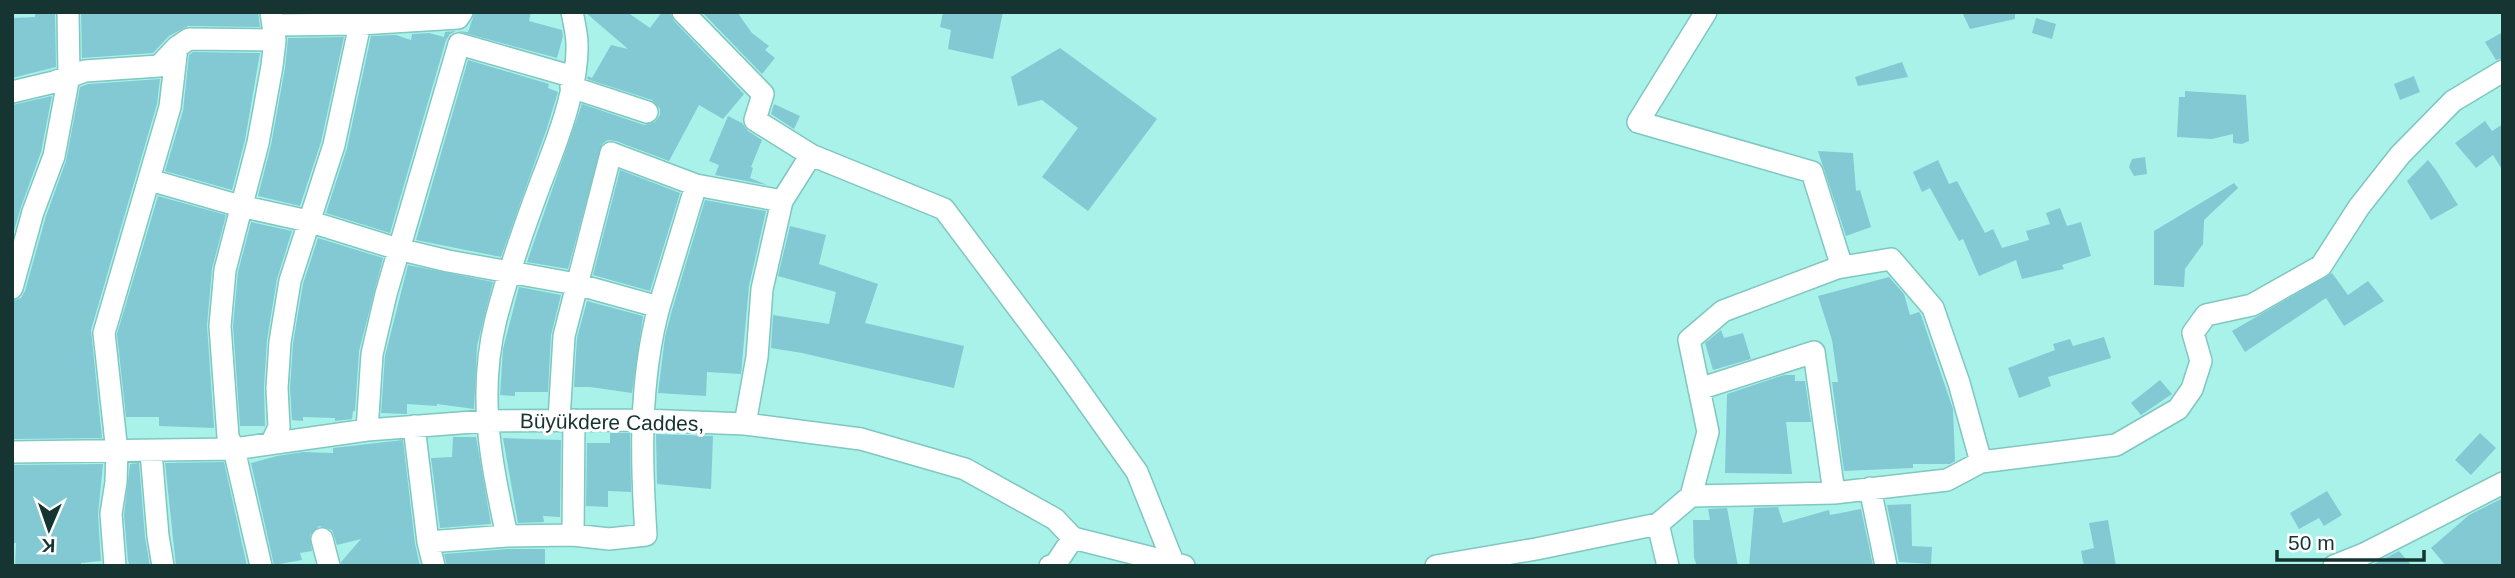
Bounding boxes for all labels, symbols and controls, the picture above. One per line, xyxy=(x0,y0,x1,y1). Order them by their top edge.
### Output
street label: Büyükdere Caddes, xyxy=(520,409,704,435)
north arrow xyxy=(14,494,84,564)
scale bar xyxy=(2277,518,2424,562)
text: 50 m xyxy=(2288,531,2335,554)
text: K xyxy=(41,535,56,556)

